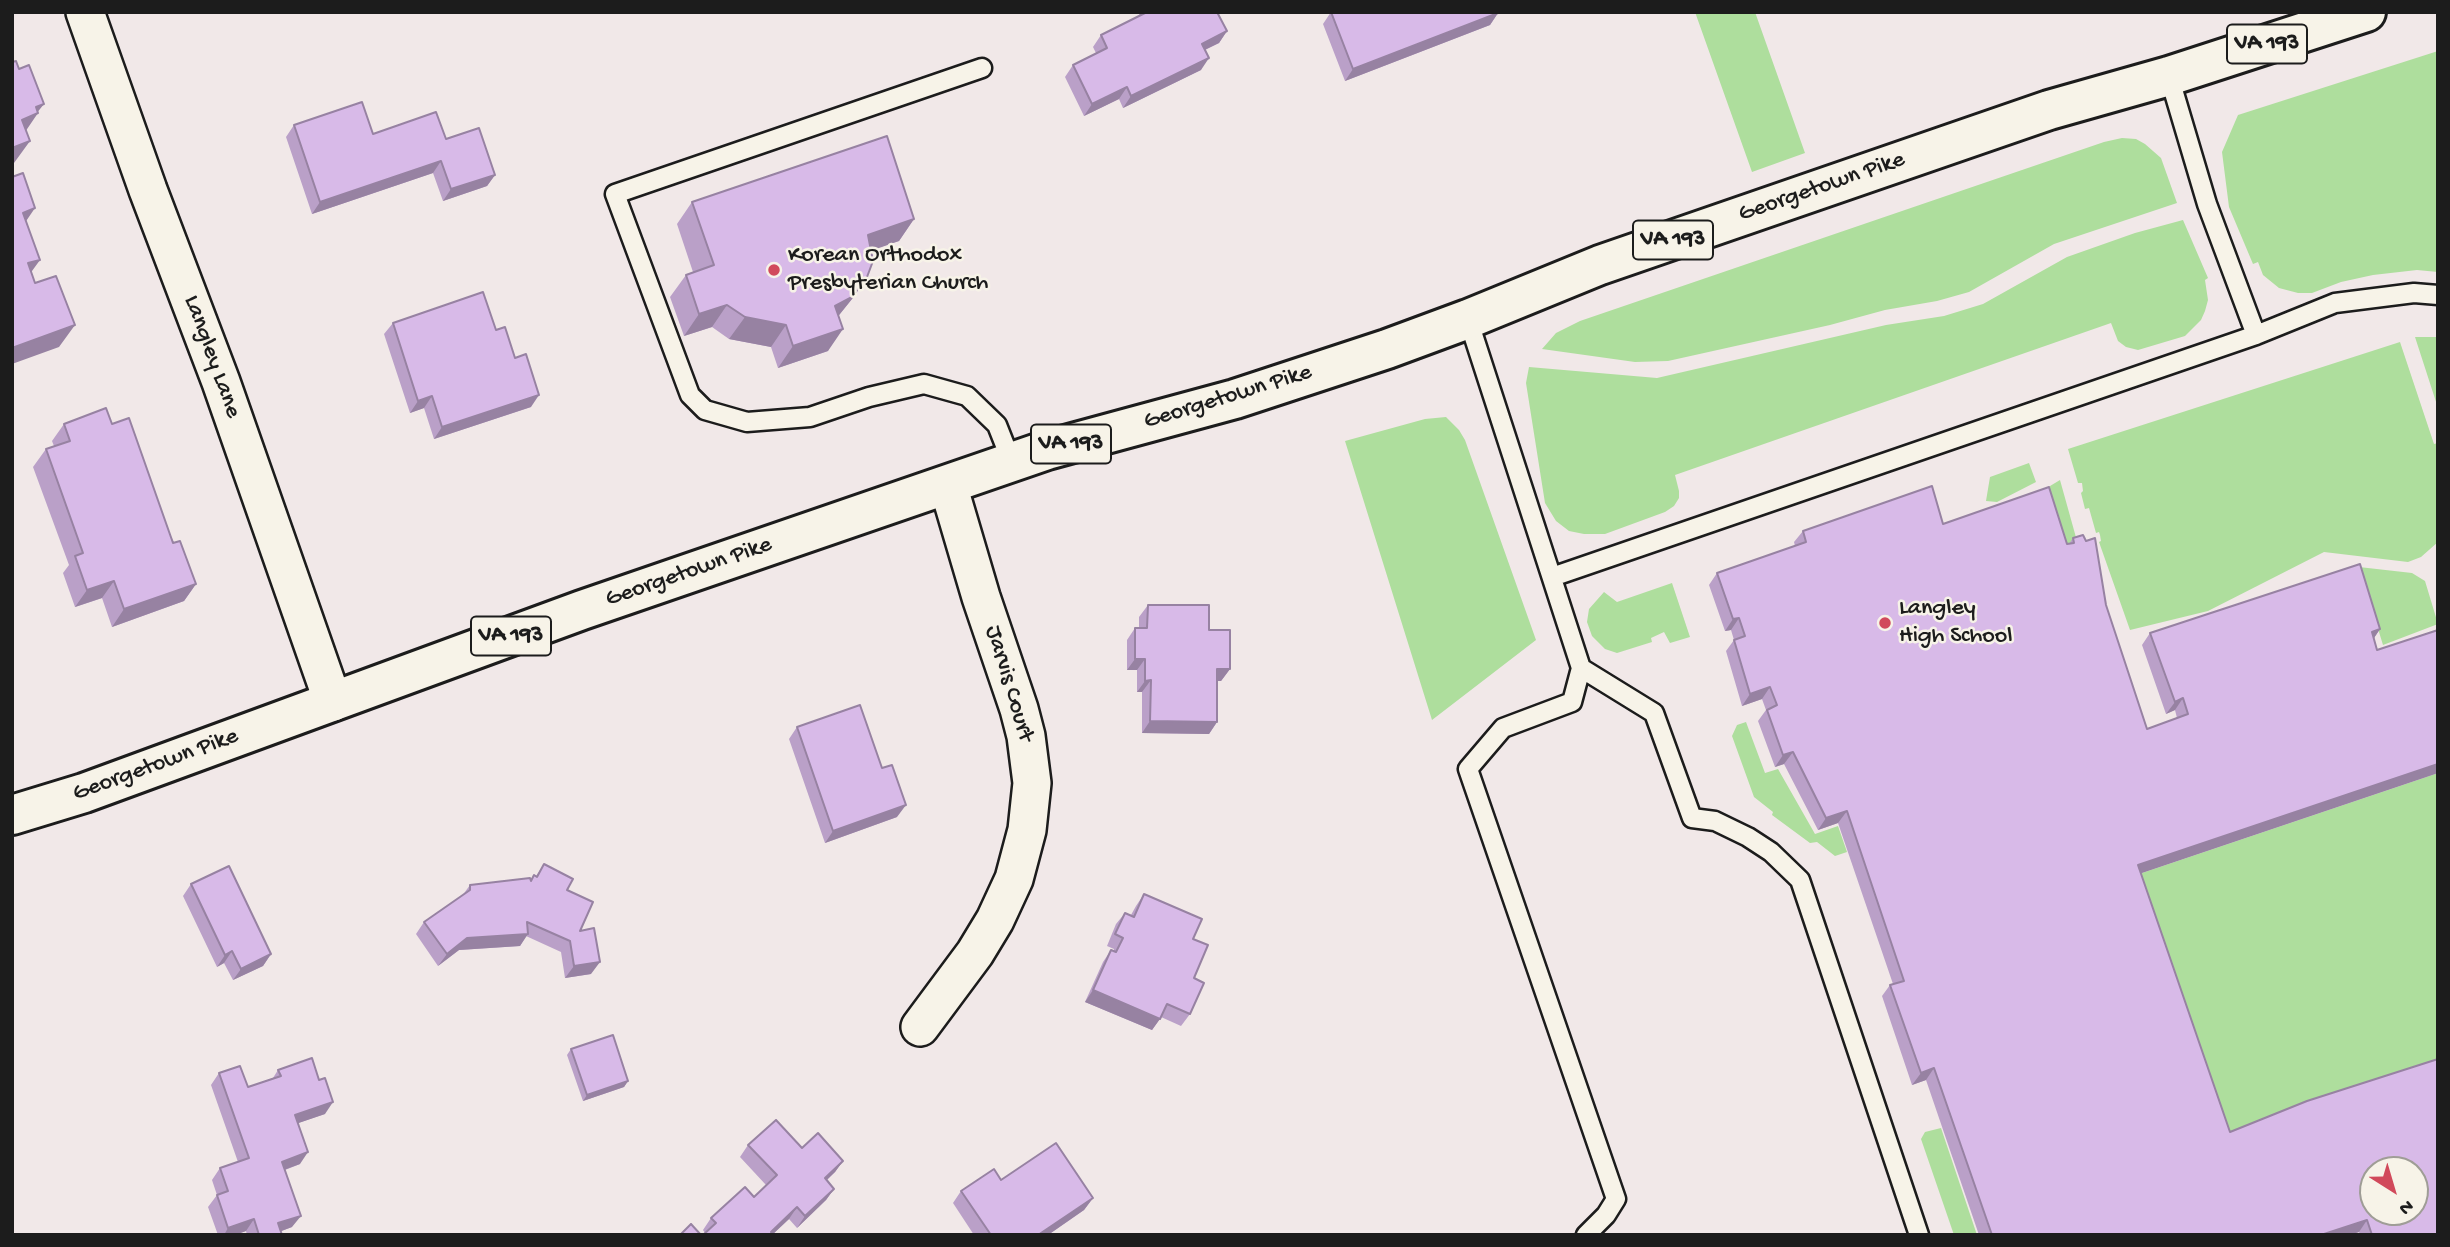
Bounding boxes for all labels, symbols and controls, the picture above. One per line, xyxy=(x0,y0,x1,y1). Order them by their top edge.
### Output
road number: VA 193 xyxy=(2227,24,2307,64)
street label: Georgetown Pike xyxy=(1735,146,1909,230)
road number: VA 193 xyxy=(1633,220,1713,260)
place label: Korean Orthodox Presbyterian Church xyxy=(788,242,988,298)
marker: Korean Orthodox Presbyterian Church xyxy=(766,262,782,278)
street label: Langley Lane xyxy=(176,292,246,422)
street label: Georgetown Pike xyxy=(1141,359,1315,437)
road number: VA 193 xyxy=(1031,424,1111,464)
street label: Georgetown Pike xyxy=(602,531,776,615)
place label: Langley High School xyxy=(1899,595,2013,651)
marker: Langley High School xyxy=(1877,615,1893,631)
road number: VA 193 xyxy=(471,616,551,656)
street label: Jarvis Court xyxy=(977,622,1039,746)
street label: Georgetown Pike xyxy=(69,723,243,809)
north arrow xyxy=(2359,1156,2429,1226)
text: N xyxy=(2394,1194,2418,1219)

